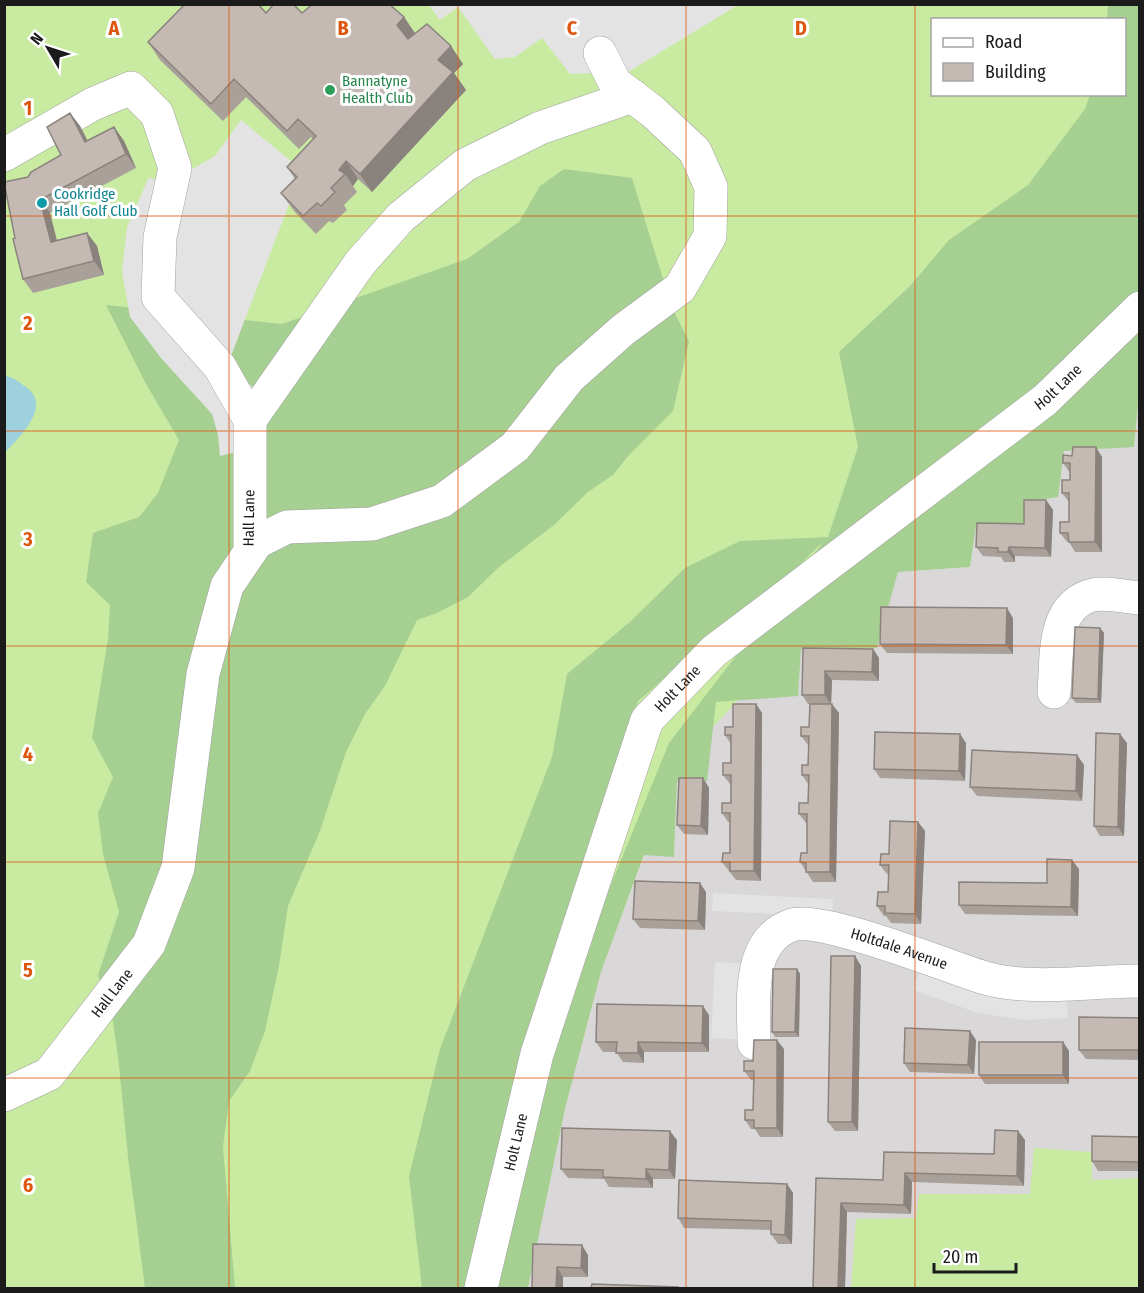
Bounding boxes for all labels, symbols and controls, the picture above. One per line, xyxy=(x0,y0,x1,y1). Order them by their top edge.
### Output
text: A xyxy=(108,16,121,40)
text: B xyxy=(337,16,349,40)
text: C xyxy=(567,16,578,40)
text: D xyxy=(795,16,807,40)
north arrow xyxy=(18,18,78,78)
legend xyxy=(931,18,1126,96)
text: N xyxy=(26,29,47,49)
text: Road xyxy=(985,31,1022,53)
text: Building xyxy=(985,61,1046,83)
place label: Bannatyne Health Club xyxy=(342,72,413,107)
marker: Bannatyne Health Club xyxy=(323,83,337,97)
text: 1 xyxy=(24,96,32,120)
place label: Cookridge Hall Golf Club xyxy=(54,185,138,220)
marker: Cookridge Hall Golf Club xyxy=(35,196,49,210)
text: 2 xyxy=(22,311,33,335)
street label: Holt Lane xyxy=(1031,361,1085,414)
street label: Hall Lane xyxy=(240,489,258,547)
text: 3 xyxy=(22,527,33,551)
street label: Holt Lane xyxy=(651,661,704,716)
text: 4 xyxy=(23,742,33,766)
street label: Holtdale Avenue xyxy=(849,924,950,973)
text: 5 xyxy=(23,958,33,982)
street label: Hall Lane xyxy=(87,965,137,1021)
street label: Holt Lane xyxy=(500,1112,531,1173)
text: 6 xyxy=(23,1173,33,1197)
scale bar xyxy=(934,1236,1016,1274)
text: 20 m xyxy=(943,1246,978,1268)

